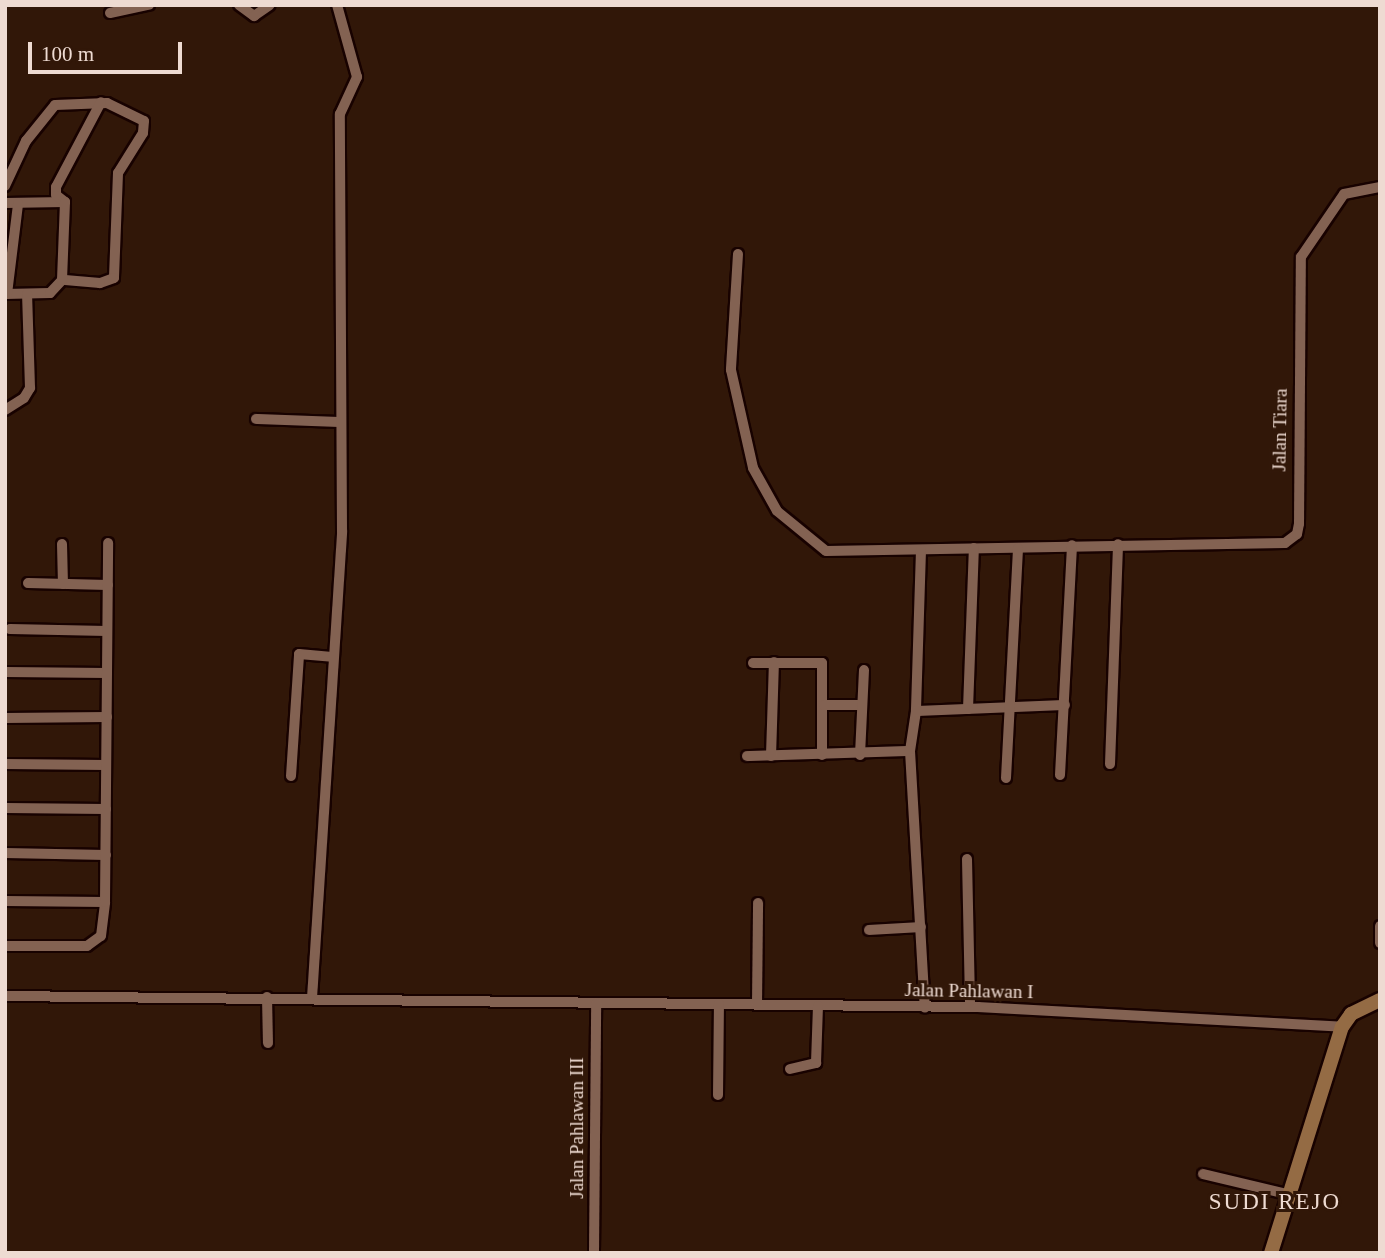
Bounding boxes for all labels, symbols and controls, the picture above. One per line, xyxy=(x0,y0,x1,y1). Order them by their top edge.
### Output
scale bar xyxy=(32,28,186,72)
text: 100 m xyxy=(41,42,94,66)
street label: Jalan Tiara xyxy=(1268,388,1292,472)
street label: Jalan Pahlawan I xyxy=(904,978,1034,1004)
street label: Jalan Pahlawan III xyxy=(566,1057,588,1199)
district label: SUDI REJO xyxy=(1210,1188,1340,1216)

